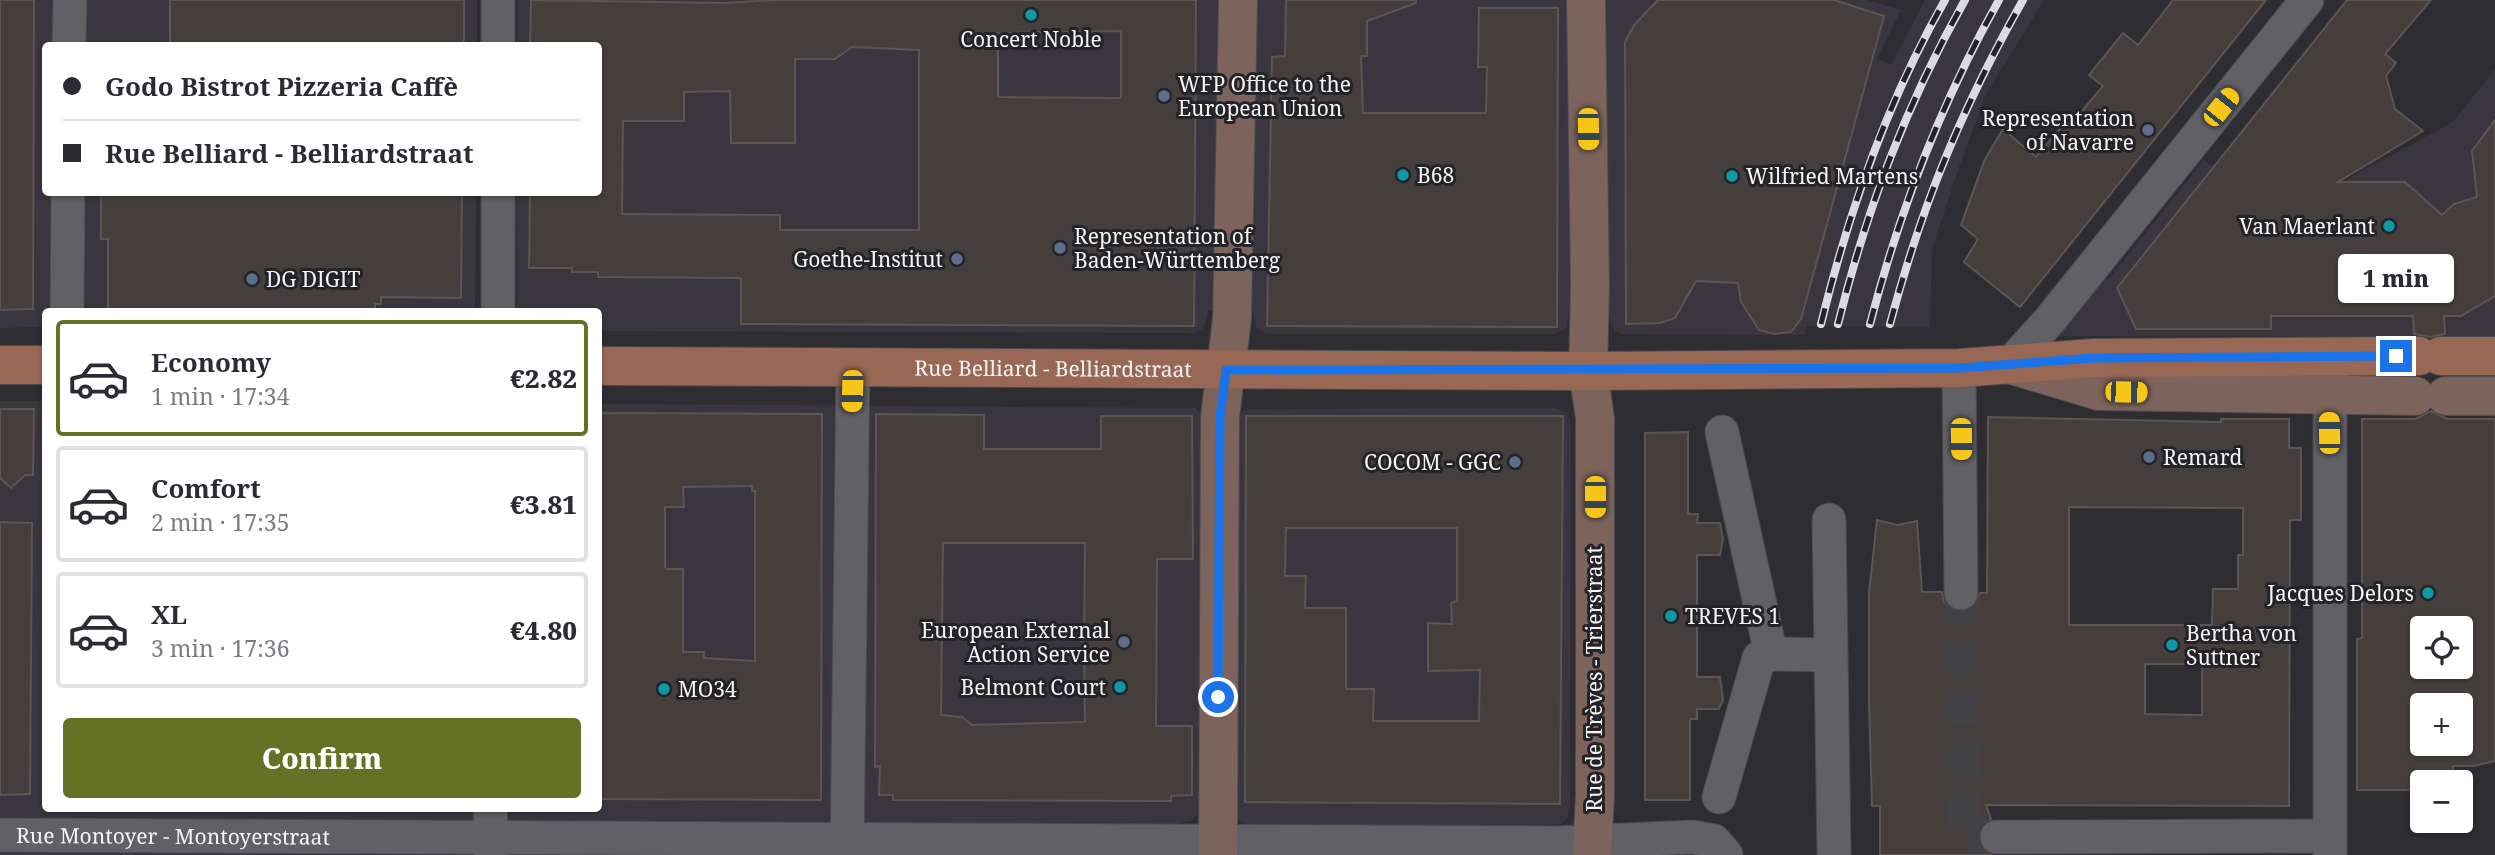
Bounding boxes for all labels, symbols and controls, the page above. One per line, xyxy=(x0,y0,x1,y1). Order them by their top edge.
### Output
marker: Concert Noble xyxy=(1023,7,1039,23)
place label: Concert Noble xyxy=(960,25,1102,53)
text: Godo Bistrot Pizzeria Caffè xyxy=(105,68,458,104)
place label: WFP Office to the European Union xyxy=(1178,70,1351,122)
car xyxy=(2200,84,2243,130)
marker: WFP Office to the European Union xyxy=(1156,88,1172,104)
place label: Representation of Navarre xyxy=(1982,104,2134,156)
car xyxy=(1578,108,1599,150)
marker: Representation of Navarre xyxy=(2140,122,2156,138)
text: Rue Belliard - Belliardstraat xyxy=(105,135,474,171)
place label: B68 xyxy=(1417,161,1454,189)
place label: Wilfried Martens xyxy=(1746,162,1918,190)
marker: B68 xyxy=(1395,167,1411,183)
marker: Wilfried Martens xyxy=(1724,168,1740,184)
place label: Van Maerlant xyxy=(2239,212,2375,240)
marker: Van Maerlant xyxy=(2381,218,2397,234)
place label: Representation of Baden-Württemberg xyxy=(1074,222,1281,274)
marker: Representation of Baden-Württemberg xyxy=(1052,240,1068,256)
place label: Goethe-Institut xyxy=(793,245,943,273)
marker: Goethe-Institut xyxy=(949,251,965,267)
callout: 1 min xyxy=(2338,254,2454,304)
text: 1 min xyxy=(2363,262,2429,294)
place label: DG DIGIT xyxy=(266,265,360,293)
marker: DG DIGIT xyxy=(244,271,260,287)
route end xyxy=(2380,340,2412,372)
text: Economy xyxy=(151,344,271,380)
icon: car xyxy=(67,347,130,410)
street label: Rue Belliard - Belliardstraat xyxy=(914,354,1192,383)
text: €2.82 xyxy=(510,360,577,396)
car xyxy=(841,370,864,412)
text: 1 min · 17:34 xyxy=(151,380,289,412)
car xyxy=(2105,381,2148,403)
car xyxy=(2319,412,2340,454)
car xyxy=(1951,418,1972,460)
place label: Remard xyxy=(2163,443,2243,471)
place label: COCOM - GGC xyxy=(1364,448,1501,476)
marker: Remard xyxy=(2141,449,2157,465)
marker: COCOM - GGC xyxy=(1507,454,1523,470)
text: Comfort xyxy=(151,470,261,506)
icon: car xyxy=(67,473,130,536)
car xyxy=(1585,476,1606,518)
text: €3.81 xyxy=(510,486,577,522)
text: 2 min · 17:35 xyxy=(151,506,289,538)
street label: Rue de Trèves - Trierstraat xyxy=(1580,546,1608,812)
place label: Jacques Delors xyxy=(2266,579,2414,607)
marker: Jacques Delors xyxy=(2420,585,2436,601)
text: XL xyxy=(151,596,187,632)
icon: car xyxy=(67,599,130,662)
place label: TREVES 1 xyxy=(1685,602,1780,630)
marker: TREVES 1 xyxy=(1663,608,1679,624)
text: €4.80 xyxy=(510,612,577,648)
place label: European External Action Service xyxy=(921,616,1110,668)
map controls xyxy=(2410,616,2473,833)
button: locate xyxy=(2410,616,2473,679)
place label: Bertha von Suttner xyxy=(2186,619,2297,671)
text: 3 min · 17:36 xyxy=(151,632,289,664)
marker: European External Action Service xyxy=(1116,634,1132,650)
marker: Bertha von Suttner xyxy=(2164,637,2180,653)
place label: Belmont Court xyxy=(961,673,1106,701)
place label: MO34 xyxy=(678,675,737,703)
marker: Belmont Court xyxy=(1112,679,1128,695)
marker: MO34 xyxy=(656,681,672,697)
route start xyxy=(1202,681,1234,713)
button: + xyxy=(2410,693,2473,756)
button: Confirm xyxy=(63,718,581,798)
button: − xyxy=(2410,770,2473,833)
street label: Rue Montoyer - Montoyerstraat xyxy=(16,821,330,851)

